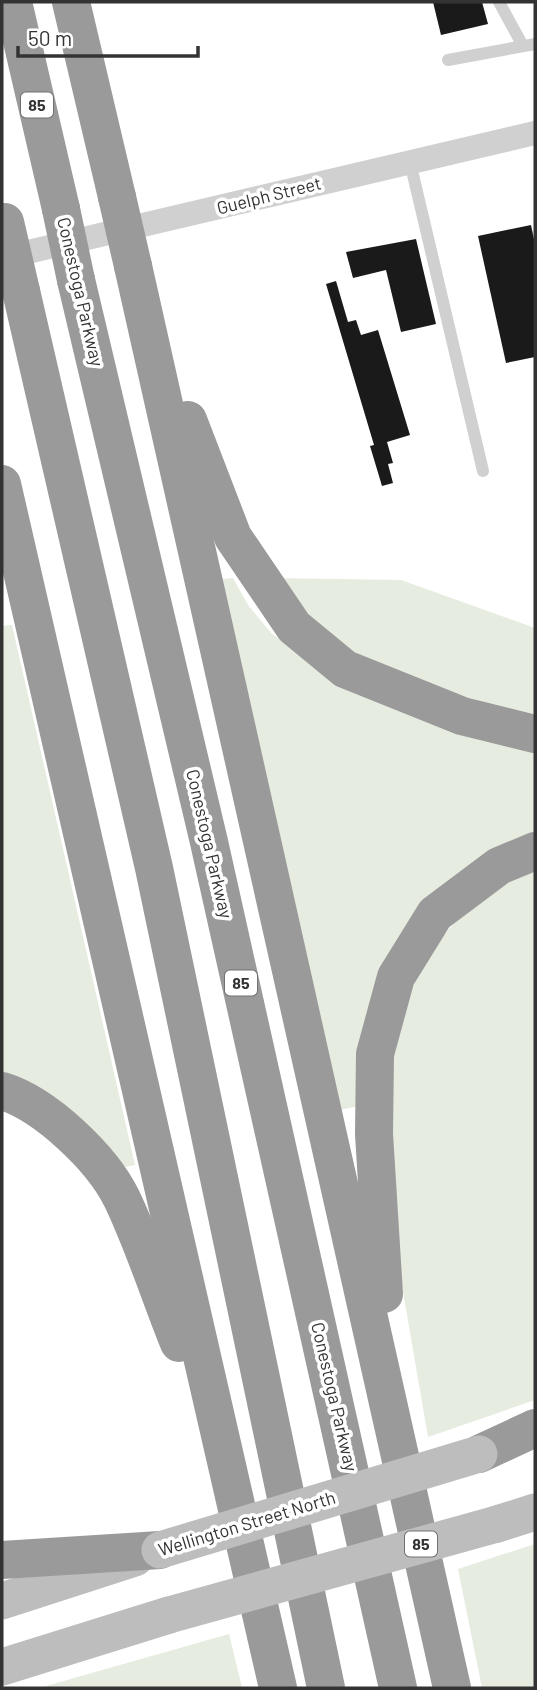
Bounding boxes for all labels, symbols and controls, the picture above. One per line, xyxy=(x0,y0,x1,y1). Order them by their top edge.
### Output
scale bar xyxy=(18,14,198,58)
text: 50 m xyxy=(28,25,72,50)
road number: 85 xyxy=(21,92,53,118)
street label: Guelph Street xyxy=(214,171,323,219)
street label: Conestoga Parkway xyxy=(53,215,109,369)
street label: Conestoga Parkway xyxy=(182,767,238,921)
road number: 85 xyxy=(225,970,257,995)
street label: Conestoga Parkway xyxy=(307,1320,363,1474)
street label: Wellington Street North xyxy=(156,1486,338,1560)
road number: 85 xyxy=(405,1532,437,1556)

